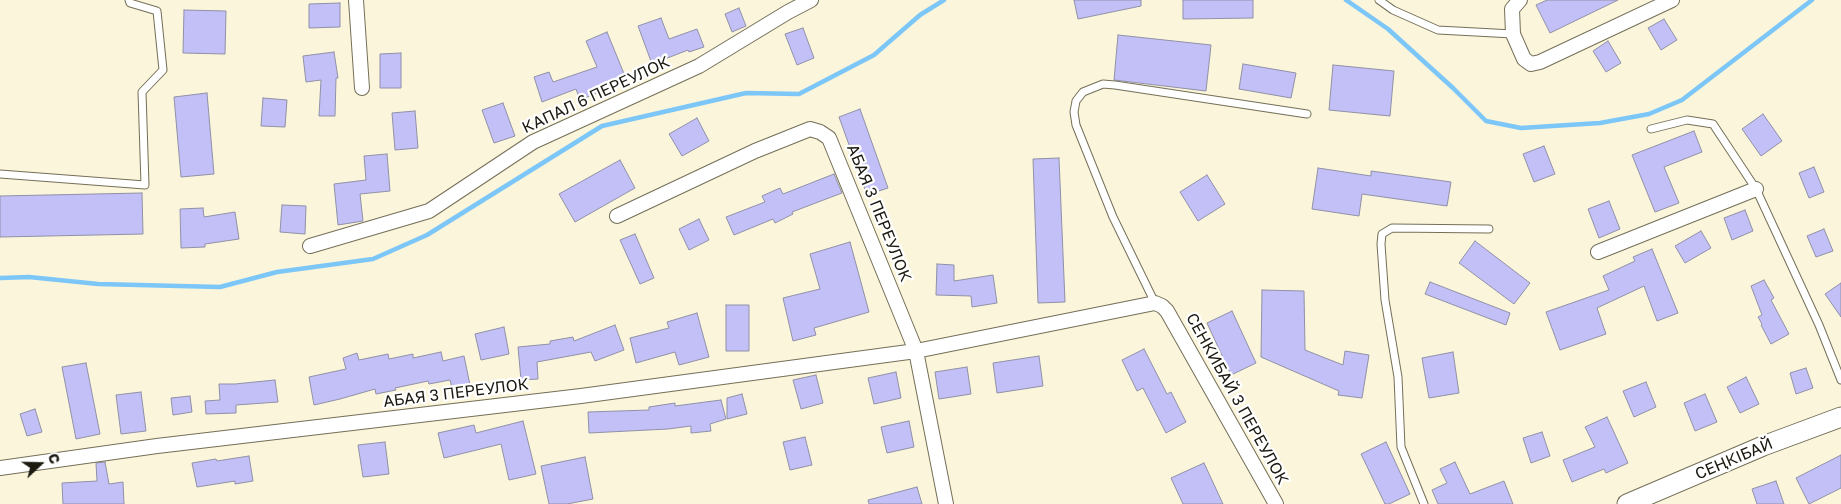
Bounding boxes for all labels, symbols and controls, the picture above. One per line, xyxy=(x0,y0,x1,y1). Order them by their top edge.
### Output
street label: КАПАЛ 6 ПЕРЕУЛОК xyxy=(519,52,673,138)
street label: АБАЯ 3 ПЕРЕУЛОК xyxy=(843,141,915,285)
street label: СЕНКИБАЙ 3 ПЕРЕУЛОК xyxy=(1182,310,1292,488)
street label: АБАЯ 3 ПЕРЕУЛОК xyxy=(382,375,530,411)
street label: СЕҢКІБАЙ xyxy=(1692,434,1776,484)
north arrow xyxy=(15,439,65,489)
text: С xyxy=(45,451,64,466)

